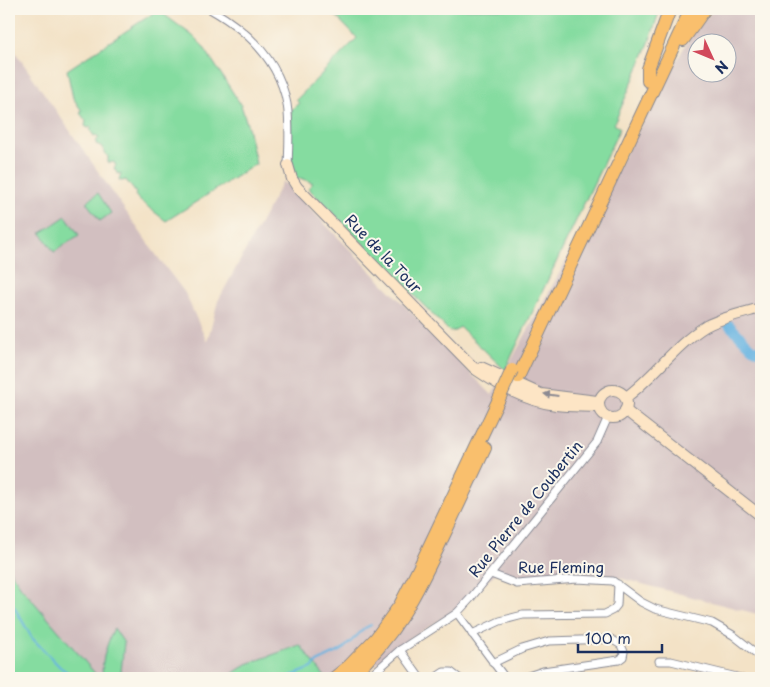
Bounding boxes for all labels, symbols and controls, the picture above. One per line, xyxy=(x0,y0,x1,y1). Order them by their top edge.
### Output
north arrow xyxy=(688,32,738,82)
text: N xyxy=(710,56,733,79)
street label: Rue de la Tour xyxy=(340,208,428,298)
one-way arrow xyxy=(543,391,559,399)
street label: Rue Pierre de Coubertin xyxy=(462,434,587,582)
street label: Rue Fleming xyxy=(518,555,604,578)
scale bar xyxy=(578,622,661,654)
text: 100 m xyxy=(585,626,631,649)

